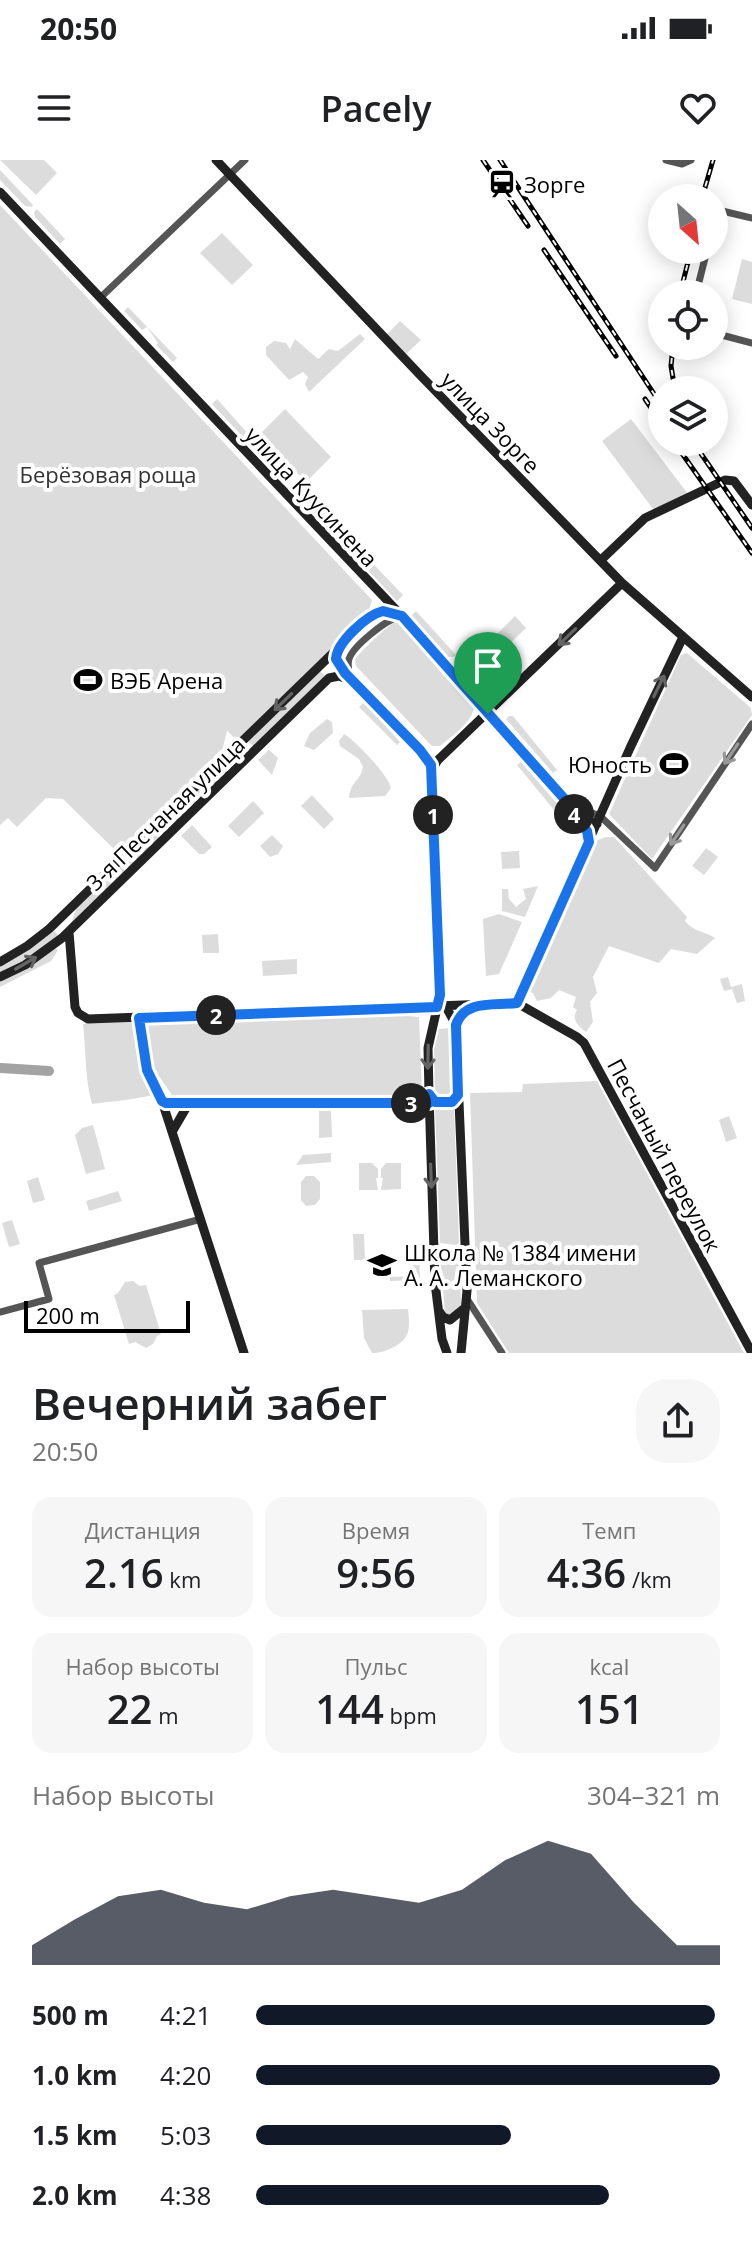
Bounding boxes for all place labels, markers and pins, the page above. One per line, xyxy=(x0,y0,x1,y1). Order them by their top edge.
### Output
station icon: Зорге xyxy=(487,169,517,199)
place label: Зорге xyxy=(524,169,585,199)
pin xyxy=(454,632,522,714)
sports icon: ВЭБ Арена xyxy=(73,665,103,695)
place label: ВЭБ Арена xyxy=(110,665,223,695)
place label: Юность xyxy=(568,749,652,779)
sports icon: Юность xyxy=(659,749,689,779)
pin: 4 xyxy=(554,794,594,834)
pin: 1 xyxy=(413,795,453,835)
pin: 2 xyxy=(196,995,236,1035)
pin: 3 xyxy=(391,1083,431,1123)
place label: Школа № 1384 имени А. А. Леманского xyxy=(404,1237,636,1292)
school or university icon: Школа № 1384 имени А. А. Леманского xyxy=(367,1250,397,1280)

